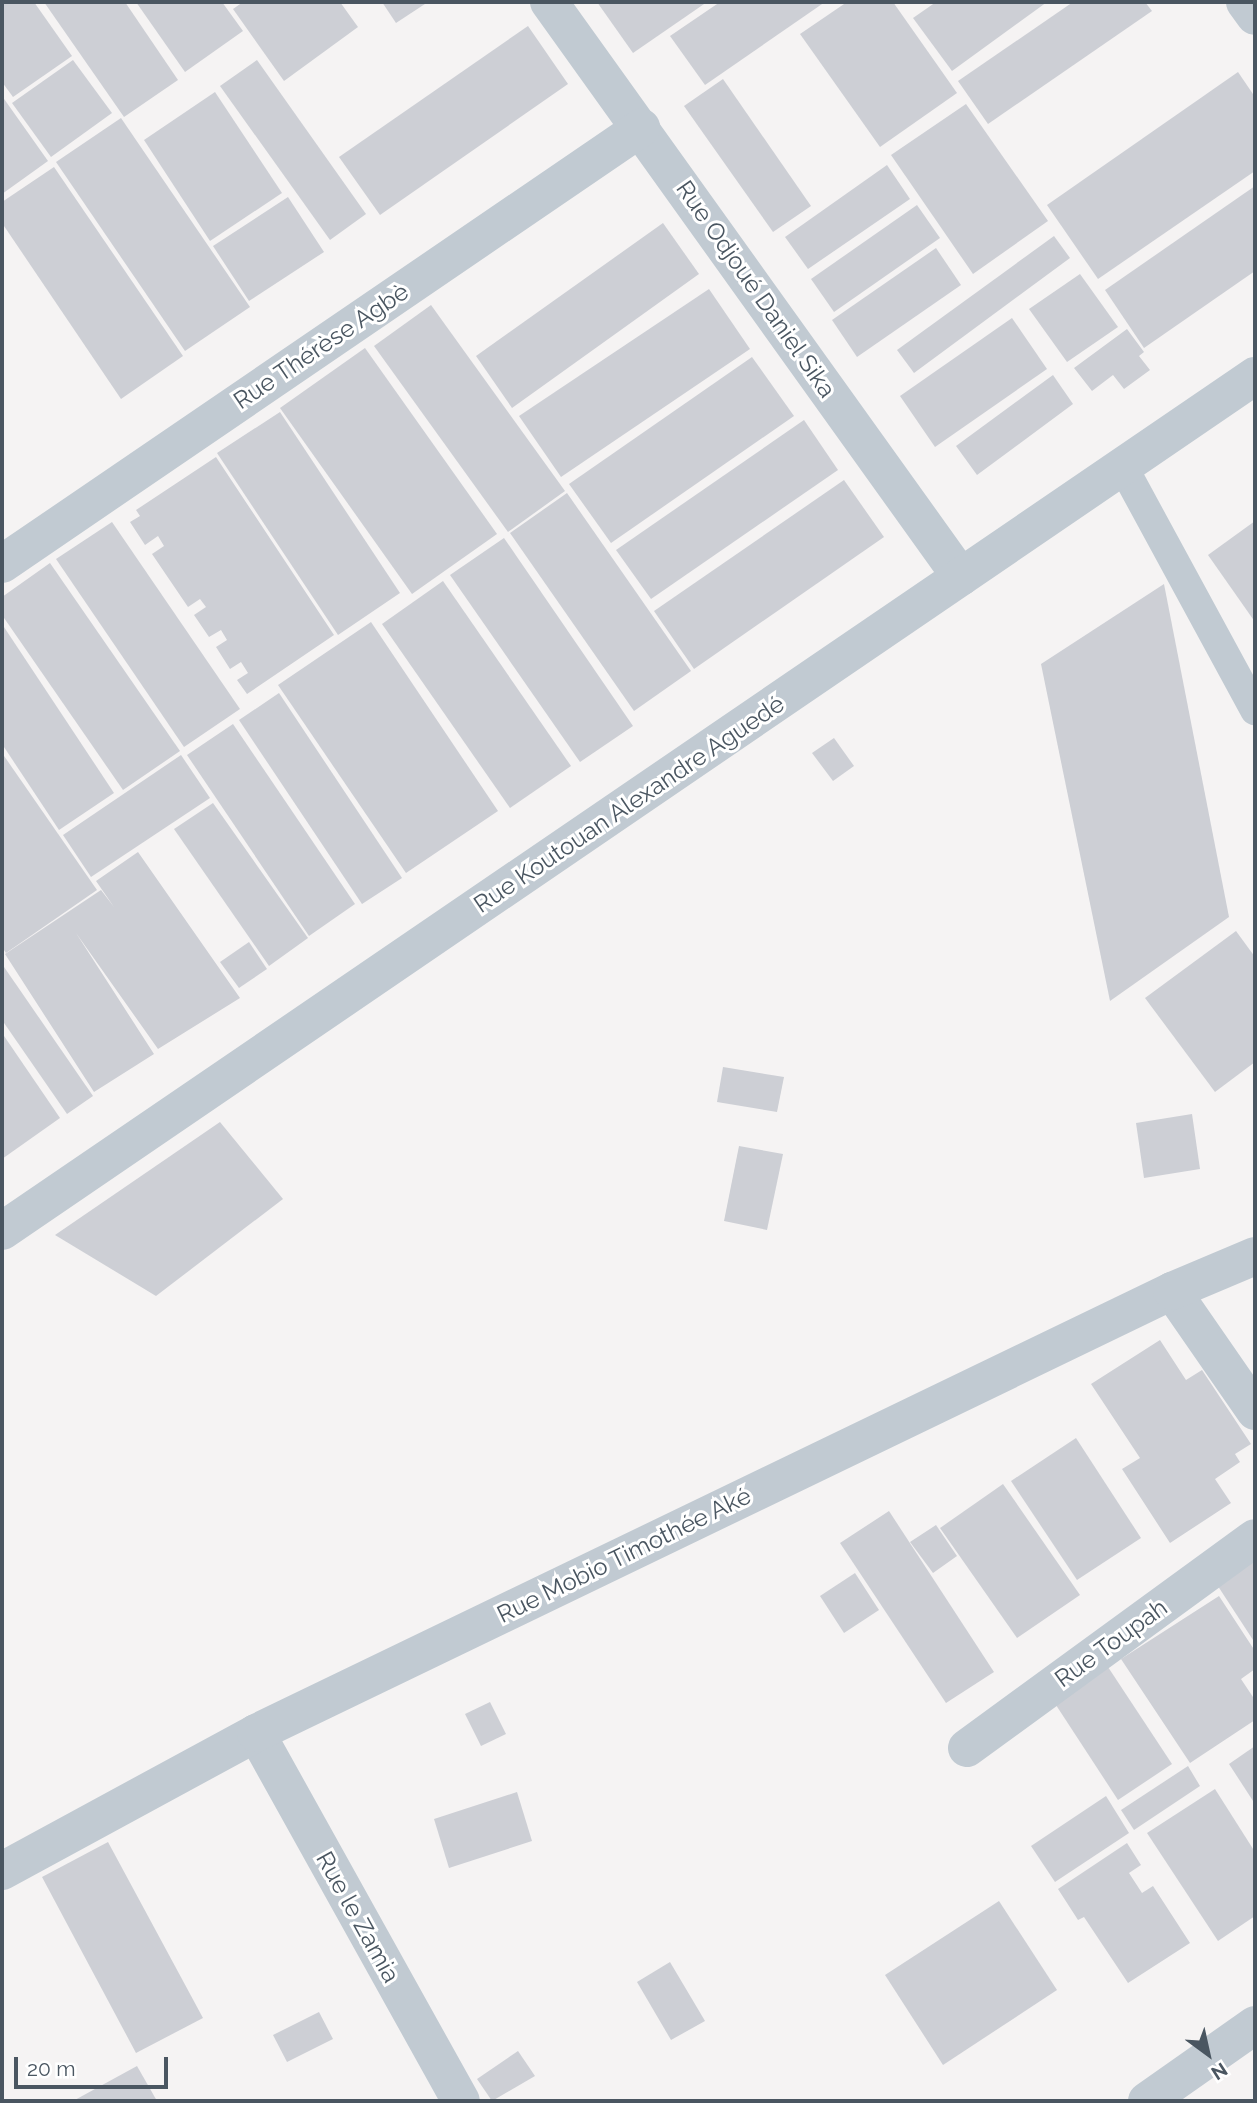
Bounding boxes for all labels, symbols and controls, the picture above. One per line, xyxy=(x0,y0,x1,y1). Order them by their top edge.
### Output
street label: Rue Odjoué Daniel Sika xyxy=(670,175,842,403)
street label: Rue Thérèse Agbè xyxy=(227,276,415,416)
street label: Rue Koutouan Alexandre Aguedé xyxy=(468,689,790,919)
street label: Rue Mobio Timothée Aké xyxy=(492,1481,756,1629)
street label: Rue Toupah xyxy=(1049,1592,1173,1694)
street label: Rue le Zamia xyxy=(310,1847,406,1987)
north arrow xyxy=(1173,2019,1243,2089)
scale bar xyxy=(18,2044,172,2088)
text: 20 m xyxy=(27,2056,75,2081)
text: N xyxy=(1207,2058,1232,2085)

